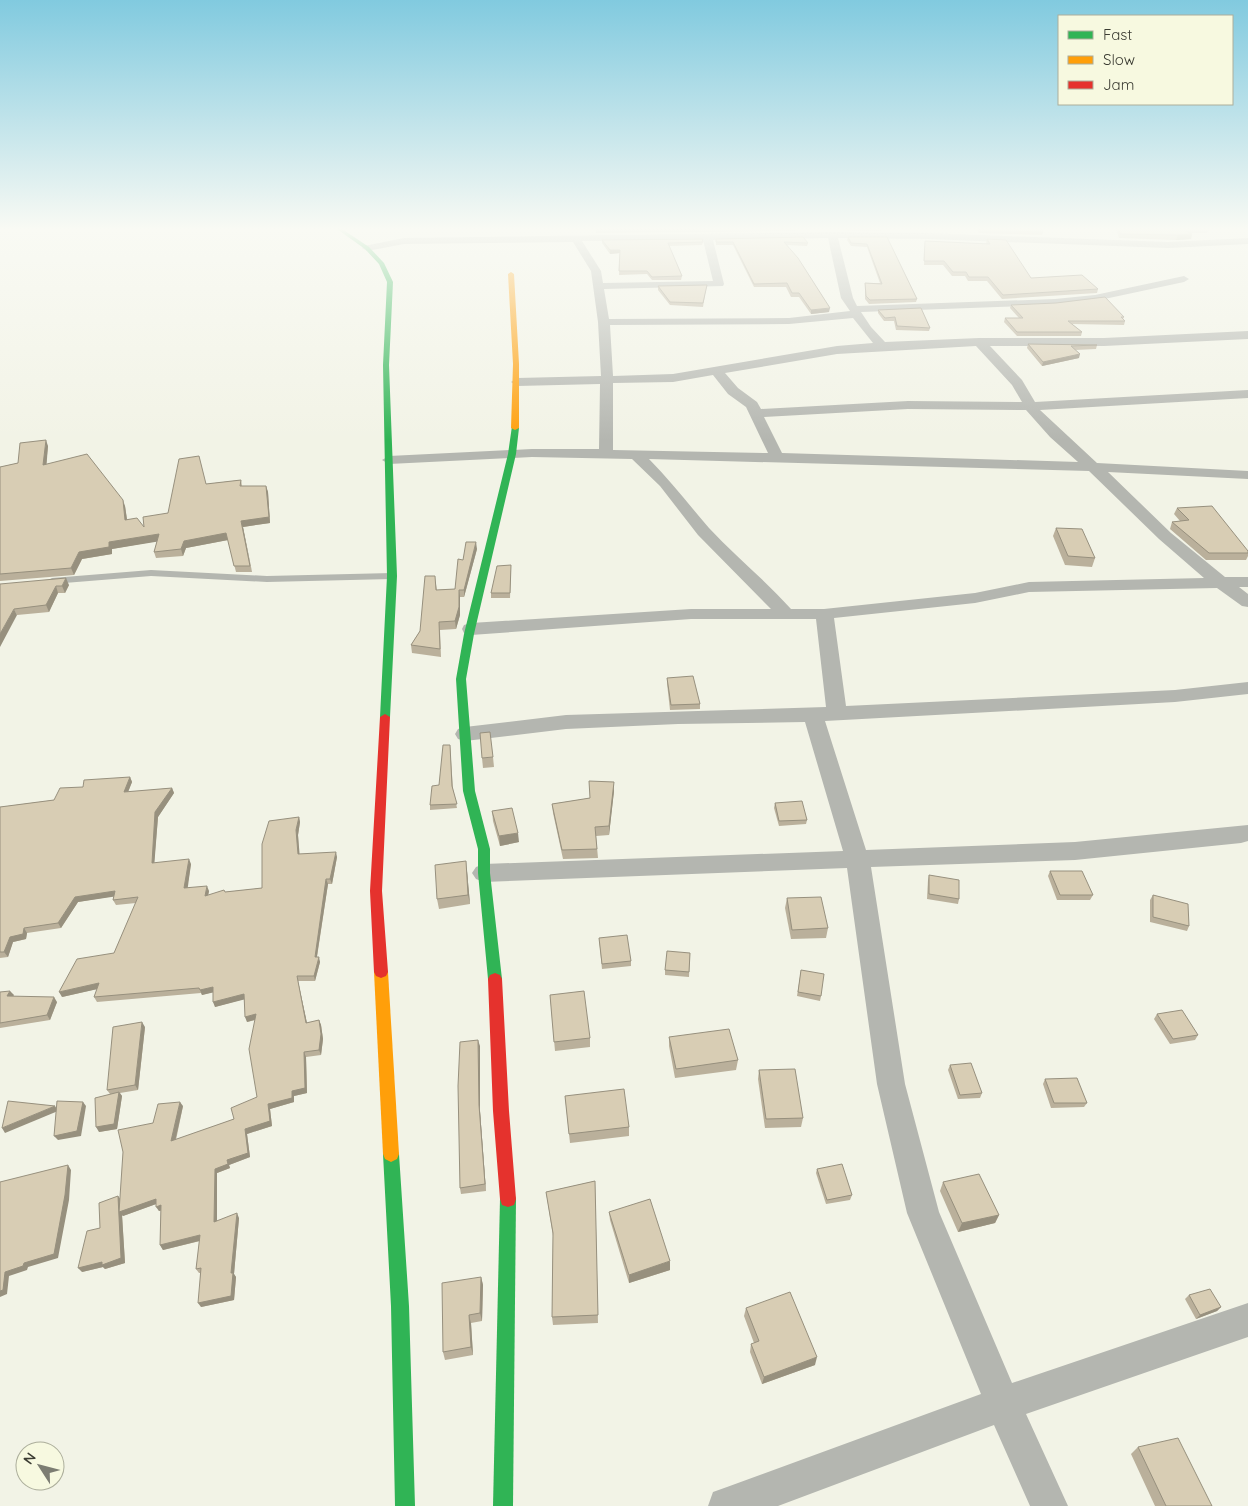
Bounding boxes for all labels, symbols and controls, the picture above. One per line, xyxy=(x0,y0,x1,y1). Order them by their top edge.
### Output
legend xyxy=(1058,15,1233,105)
text: Fast xyxy=(1103,25,1132,44)
text: Slow xyxy=(1103,50,1135,69)
text: Jam xyxy=(1103,75,1134,94)
north arrow xyxy=(15,1441,65,1491)
text: N xyxy=(19,1449,40,1468)

